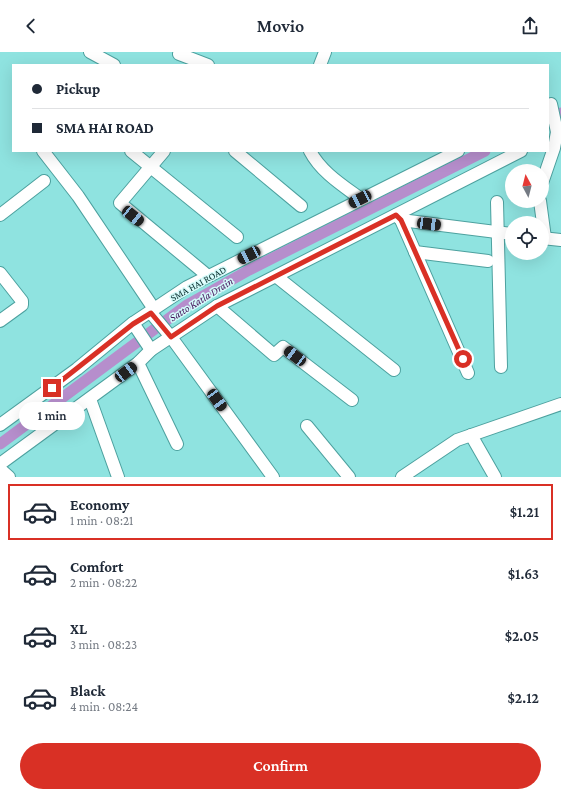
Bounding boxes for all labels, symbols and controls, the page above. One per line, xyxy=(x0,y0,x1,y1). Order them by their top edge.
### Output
icon: back xyxy=(20,15,42,37)
icon: share xyxy=(519,15,541,37)
text: Movio xyxy=(257,16,304,36)
text: Pickup xyxy=(56,81,100,97)
text: SMA HAI ROAD xyxy=(56,120,154,136)
north arrow xyxy=(505,164,549,208)
map controls xyxy=(505,164,549,260)
car xyxy=(347,188,373,210)
car xyxy=(120,204,146,228)
button: locate xyxy=(505,216,549,260)
car xyxy=(416,217,442,231)
car xyxy=(236,244,262,266)
street label: SMA HAI ROAD xyxy=(168,263,228,303)
water label: Satto Katla Drain xyxy=(167,274,235,323)
car xyxy=(282,344,308,368)
route start xyxy=(454,350,472,368)
car xyxy=(113,360,139,384)
route end xyxy=(43,379,61,397)
car xyxy=(205,387,229,413)
callout: 1 min xyxy=(19,402,85,430)
text: 1 min xyxy=(38,408,66,423)
icon: car xyxy=(22,494,58,530)
text: Economy xyxy=(70,497,129,513)
text: $1.21 xyxy=(510,504,539,520)
text: 1 min · 08:21 xyxy=(70,513,133,528)
icon: car xyxy=(22,556,58,592)
text: Comfort xyxy=(70,559,124,575)
text: $1.63 xyxy=(508,566,539,582)
text: 2 min · 08:22 xyxy=(70,575,137,590)
icon: car xyxy=(22,618,58,654)
text: XL xyxy=(70,621,87,637)
text: $2.05 xyxy=(505,628,539,644)
text: 3 min · 08:23 xyxy=(70,637,137,652)
icon: car xyxy=(22,680,58,716)
text: Black xyxy=(70,683,105,699)
text: $2.12 xyxy=(508,690,539,706)
text: 4 min · 08:24 xyxy=(70,699,138,714)
button: Confirm xyxy=(20,743,541,789)

